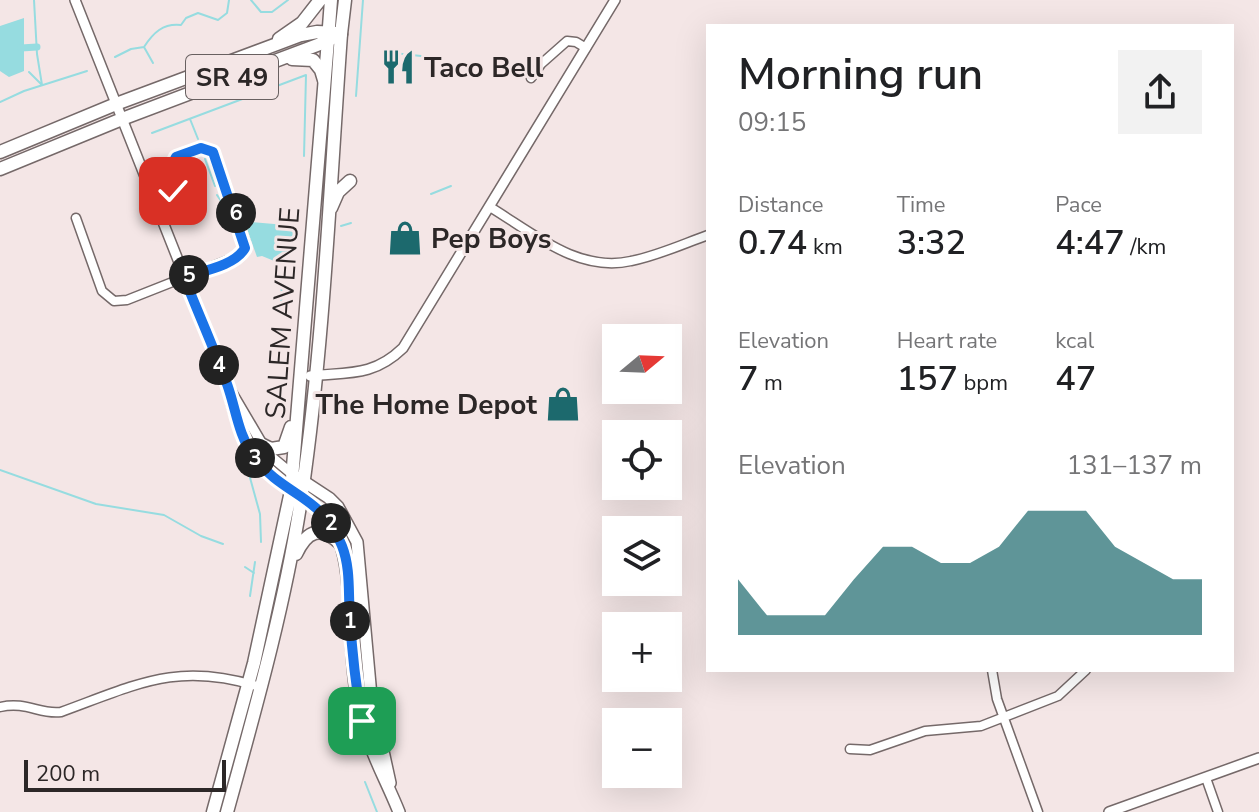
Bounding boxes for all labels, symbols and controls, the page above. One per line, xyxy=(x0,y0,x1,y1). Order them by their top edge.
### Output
text: Morning run xyxy=(738,45,983,105)
restaurant icon: Taco Bell xyxy=(379,48,417,86)
place label: Taco Bell xyxy=(424,49,544,87)
button: share xyxy=(1118,50,1202,134)
road number: SR 49 xyxy=(186,55,278,99)
text: 09:15 xyxy=(738,105,806,140)
pin xyxy=(139,157,207,225)
icon: check xyxy=(151,169,195,213)
text: Distance xyxy=(738,190,823,220)
text: Time xyxy=(897,190,946,220)
text: Pace xyxy=(1055,190,1102,220)
pin: 6 xyxy=(216,193,256,233)
text: 6 xyxy=(229,198,243,228)
street label: SALEM AVENUE xyxy=(257,206,309,420)
shop icon: Pep Boys xyxy=(386,219,424,257)
place label: Pep Boys xyxy=(431,220,551,258)
text: 0.74 xyxy=(738,220,807,266)
text: 3:32 xyxy=(897,220,966,266)
text: 4:47 xyxy=(1055,220,1125,266)
text: km xyxy=(807,232,843,262)
text: /km xyxy=(1125,232,1166,262)
pin: 5 xyxy=(169,255,209,295)
text: 5 xyxy=(182,260,196,290)
north arrow xyxy=(602,324,682,404)
map controls xyxy=(602,324,682,788)
text: Elevation xyxy=(738,326,829,356)
text: Heart rate xyxy=(897,326,997,356)
text: kcal xyxy=(1055,326,1094,356)
pin: 4 xyxy=(199,345,239,385)
text: 4 xyxy=(212,350,226,380)
text: 7 xyxy=(738,356,758,402)
text: 157 xyxy=(897,356,958,402)
text: 47 xyxy=(1055,356,1096,402)
text: m xyxy=(758,368,783,398)
text: bpm xyxy=(958,368,1008,398)
shop icon: The Home Depot xyxy=(544,385,582,423)
place label: The Home Depot xyxy=(315,386,537,424)
button: locate xyxy=(602,420,682,500)
pin: 3 xyxy=(235,438,275,478)
text: 3 xyxy=(248,443,262,473)
text: Elevation xyxy=(738,448,846,483)
text: 131–137 m xyxy=(1066,448,1202,483)
pin: 2 xyxy=(311,503,351,543)
text: 2 xyxy=(324,508,338,538)
button: layers xyxy=(602,516,682,596)
pin: 1 xyxy=(330,601,370,641)
text: 1 xyxy=(343,606,357,636)
button: + xyxy=(602,612,682,692)
pin xyxy=(328,687,396,755)
icon: arrive xyxy=(340,699,384,743)
button: − xyxy=(602,708,682,788)
scale bar xyxy=(24,756,226,792)
text: 200 m xyxy=(36,759,100,789)

